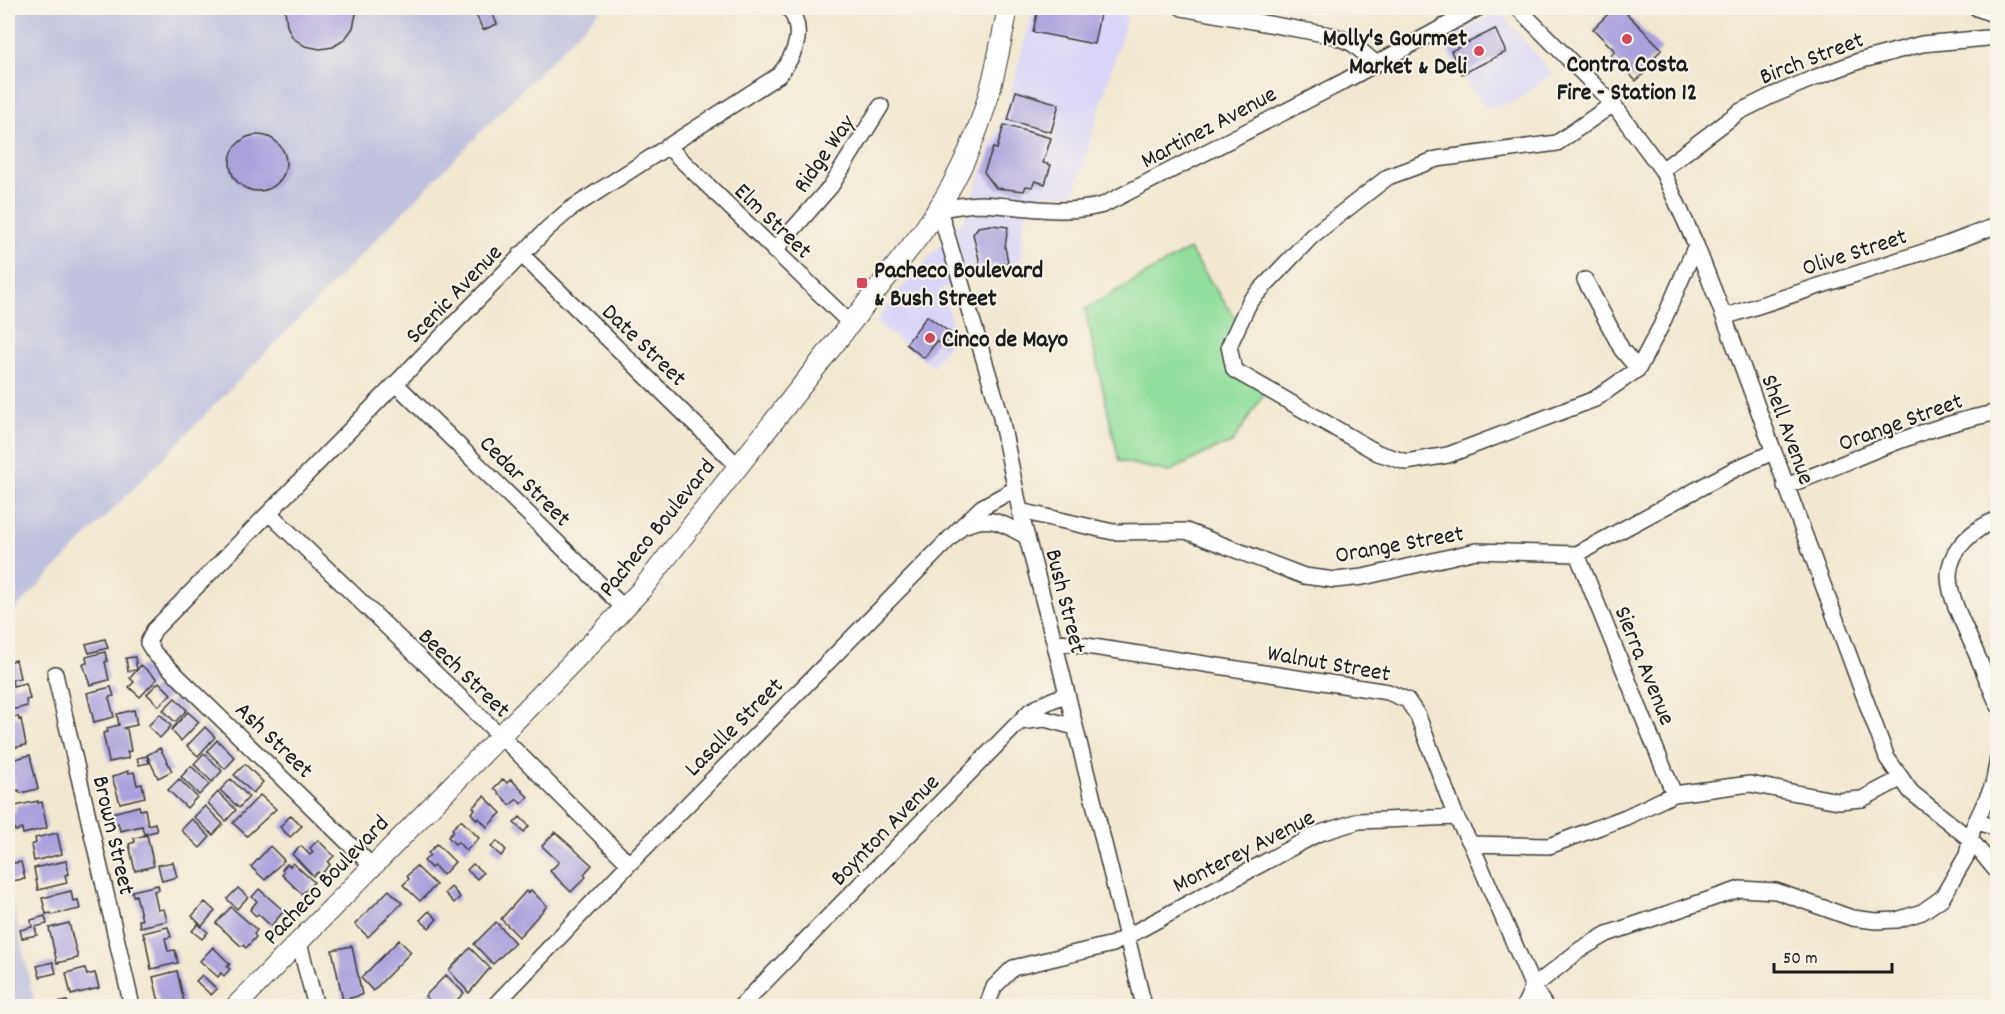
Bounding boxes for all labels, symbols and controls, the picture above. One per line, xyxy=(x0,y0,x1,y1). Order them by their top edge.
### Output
place label: Molly's Gourmet Market & Deli xyxy=(1323,23,1468,85)
street label: Birch Street xyxy=(1755,24,1869,95)
marker: Contra Costa Fire - Station 12 xyxy=(1620,32,1634,46)
marker: Molly's Gourmet Market & Deli xyxy=(1472,44,1486,58)
place label: Contra Costa Fire - Station 12 xyxy=(1557,49,1697,111)
street label: Martinez Avenue xyxy=(1135,79,1283,179)
street label: Ridge Way xyxy=(786,108,866,201)
street label: Elm Street xyxy=(725,176,819,268)
street label: Olive Street xyxy=(1798,221,1912,287)
street label: Scenic Avenue xyxy=(399,238,512,353)
place label: Pacheco Boulevard & Bush Street xyxy=(874,255,1043,317)
marker: Pacheco Boulevard & Bush Street xyxy=(855,276,869,290)
street label: Date Street xyxy=(593,297,693,396)
place label: Cinco de Mayo xyxy=(942,324,1069,358)
marker: Cinco de Mayo xyxy=(923,331,937,345)
street label: Shell Avenue xyxy=(1751,370,1822,490)
street label: Orange Street xyxy=(1834,386,1968,462)
street label: Cedar Street xyxy=(470,429,578,536)
street label: Pacheco Boulevard xyxy=(592,452,725,605)
street label: Orange Street xyxy=(1333,518,1467,574)
street label: Bush Street xyxy=(1035,546,1094,658)
street label: Sierra Avenue xyxy=(1604,601,1683,731)
street label: Beech Street xyxy=(409,621,517,727)
street label: Walnut Street xyxy=(1264,637,1393,693)
street label: Lasalle Street xyxy=(678,671,793,785)
street label: Ash Street xyxy=(226,695,320,788)
street label: Boynton Avenue xyxy=(824,767,949,895)
street label: Brown Street xyxy=(82,773,142,899)
street label: Monterey Avenue xyxy=(1167,802,1321,903)
street label: Pacheco Boulevard xyxy=(256,808,398,954)
scale bar xyxy=(1774,936,1892,974)
text: 50 m xyxy=(1783,947,1818,972)

